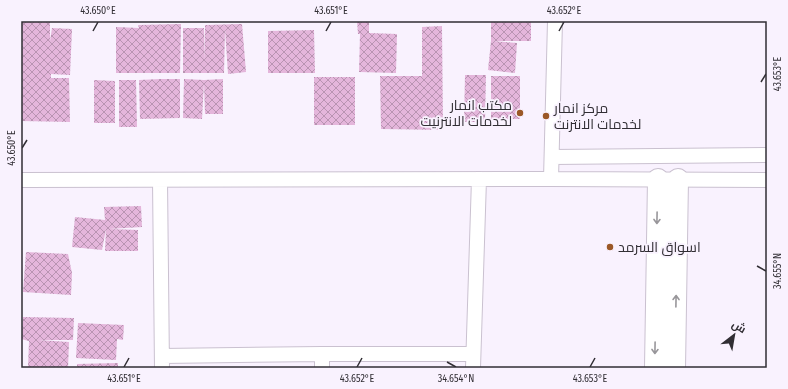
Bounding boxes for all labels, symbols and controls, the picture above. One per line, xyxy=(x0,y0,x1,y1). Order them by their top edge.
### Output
text: 43.650°E xyxy=(80,5,116,17)
text: 43.651°E xyxy=(314,5,348,17)
text: 43.652°E xyxy=(547,5,582,17)
text: 43.653°E xyxy=(772,56,784,91)
place label: مكتب انمار لخدمات الانترنيت xyxy=(421,97,512,130)
place label: مركز انمار لخدمات الانترنت xyxy=(553,100,641,133)
marker: مكتب انمار لخدمات الانترنيت xyxy=(515,108,525,118)
marker: مركز انمار لخدمات الانترنت xyxy=(541,111,551,121)
text: 43.650°E xyxy=(6,130,18,166)
one-way arrow xyxy=(653,211,661,224)
place label: اسواق السرمد xyxy=(618,239,701,256)
marker: اسواق السرمد xyxy=(605,242,615,252)
text: 34.655°N xyxy=(772,253,784,289)
one-way arrow xyxy=(672,295,680,308)
north arrow xyxy=(714,315,754,355)
text: ش xyxy=(729,318,748,336)
one-way arrow xyxy=(651,341,659,354)
text: 43.651°E xyxy=(107,373,141,385)
text: 43.652°E xyxy=(340,373,375,385)
text: 34.654°N xyxy=(438,373,474,385)
text: 43.653°E xyxy=(573,373,608,385)

